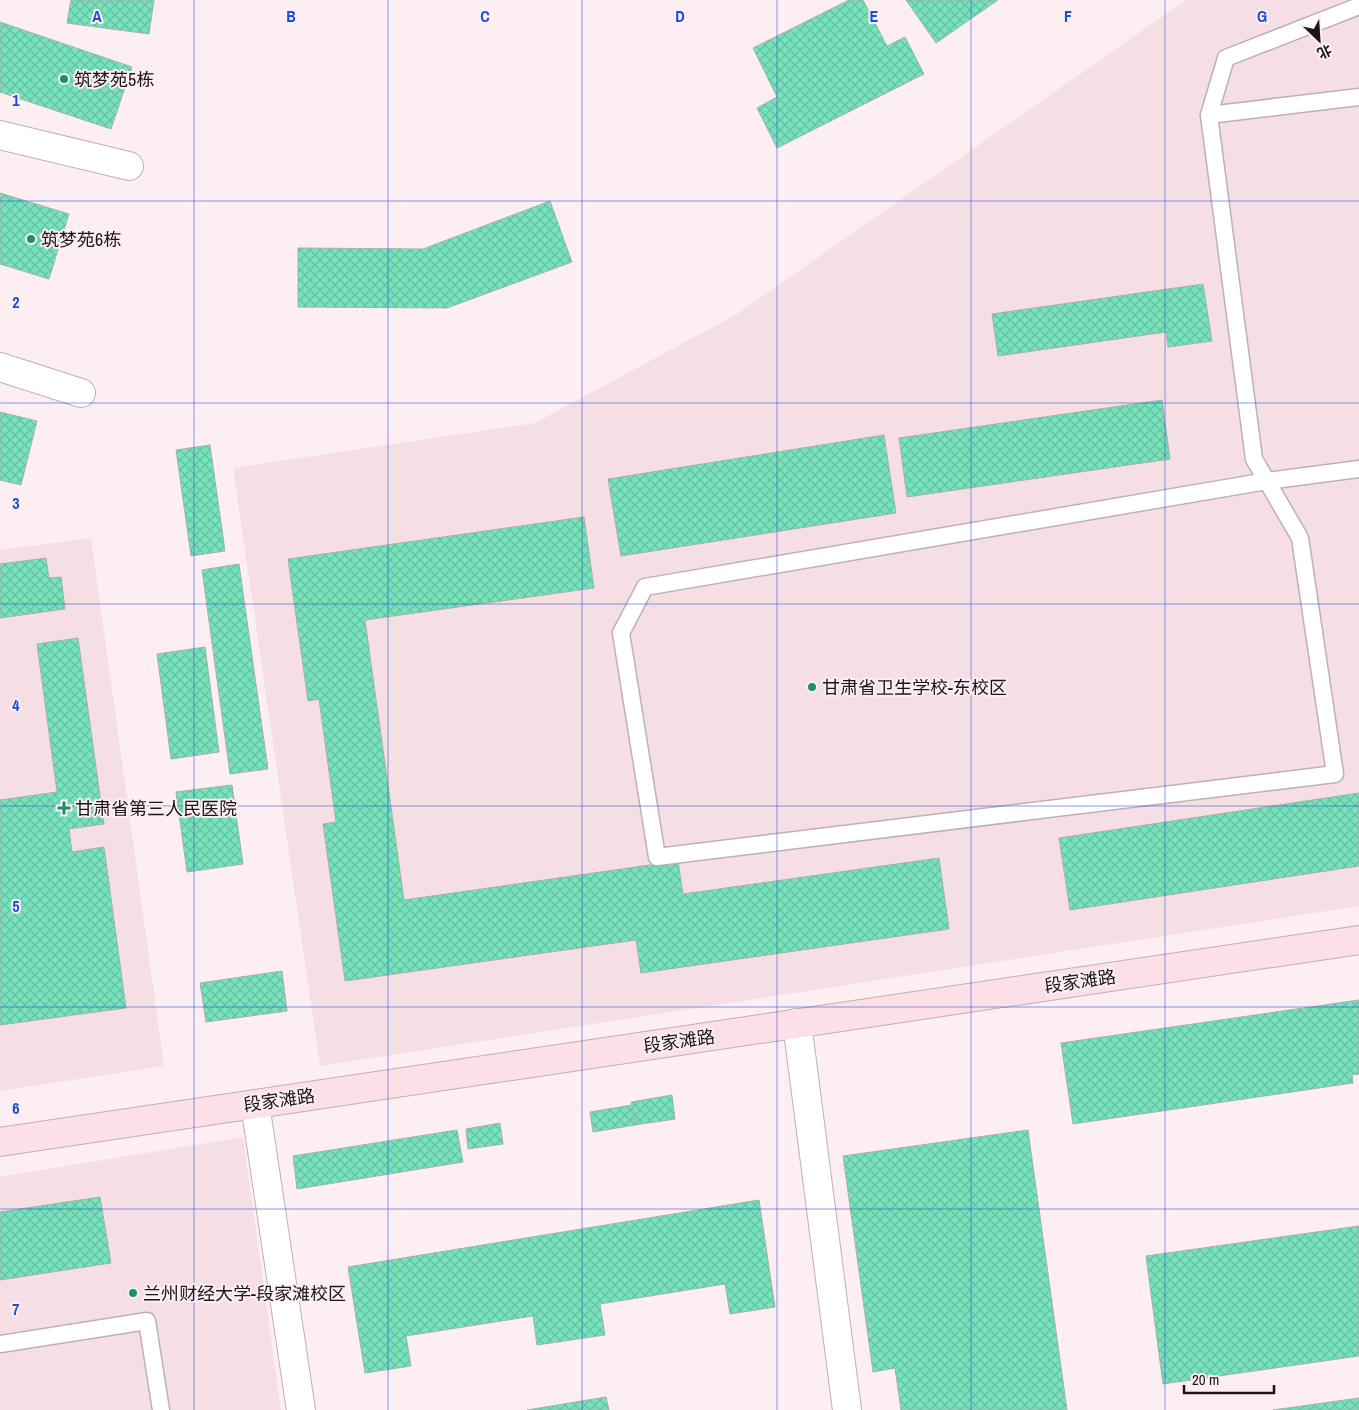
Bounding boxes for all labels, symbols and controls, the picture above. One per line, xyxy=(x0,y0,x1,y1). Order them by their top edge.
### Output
text: A xyxy=(92,5,102,27)
text: B xyxy=(286,5,296,27)
text: C xyxy=(480,5,490,27)
text: D xyxy=(675,5,685,27)
text: E xyxy=(870,5,879,27)
text: F xyxy=(1064,5,1072,27)
text: G xyxy=(1257,5,1267,27)
north arrow xyxy=(1294,15,1344,65)
text: 北 xyxy=(1314,41,1335,63)
place label: 筑梦苑5栋 xyxy=(74,67,154,92)
marker: 筑梦苑5栋 xyxy=(58,73,70,85)
text: 1 xyxy=(12,89,20,111)
place label: 筑梦苑6栋 xyxy=(41,227,121,252)
marker: 筑梦苑6栋 xyxy=(25,233,37,245)
text: 2 xyxy=(12,291,20,313)
text: 3 xyxy=(12,492,20,514)
place label: 甘肃省卫生学校-东校区 xyxy=(822,675,1007,700)
marker: 甘肃省卫生学校-东校区 xyxy=(806,681,818,693)
text: 4 xyxy=(12,694,20,716)
place label: 甘肃省第三人民医院 xyxy=(75,796,237,821)
marker: 甘肃省第三人民医院 xyxy=(57,801,71,815)
text: 5 xyxy=(12,895,20,917)
street label: 段家滩路 xyxy=(1043,964,1117,998)
street label: 段家滩路 xyxy=(642,1024,716,1058)
street label: 段家滩路 xyxy=(242,1083,316,1117)
text: 6 xyxy=(12,1097,20,1119)
place label: 兰州财经大学-段家滩校区 xyxy=(143,1281,346,1306)
marker: 兰州财经大学-段家滩校区 xyxy=(127,1287,139,1299)
text: 7 xyxy=(12,1298,20,1320)
scale bar xyxy=(1184,1362,1274,1394)
text: 20 m xyxy=(1192,1369,1219,1390)

